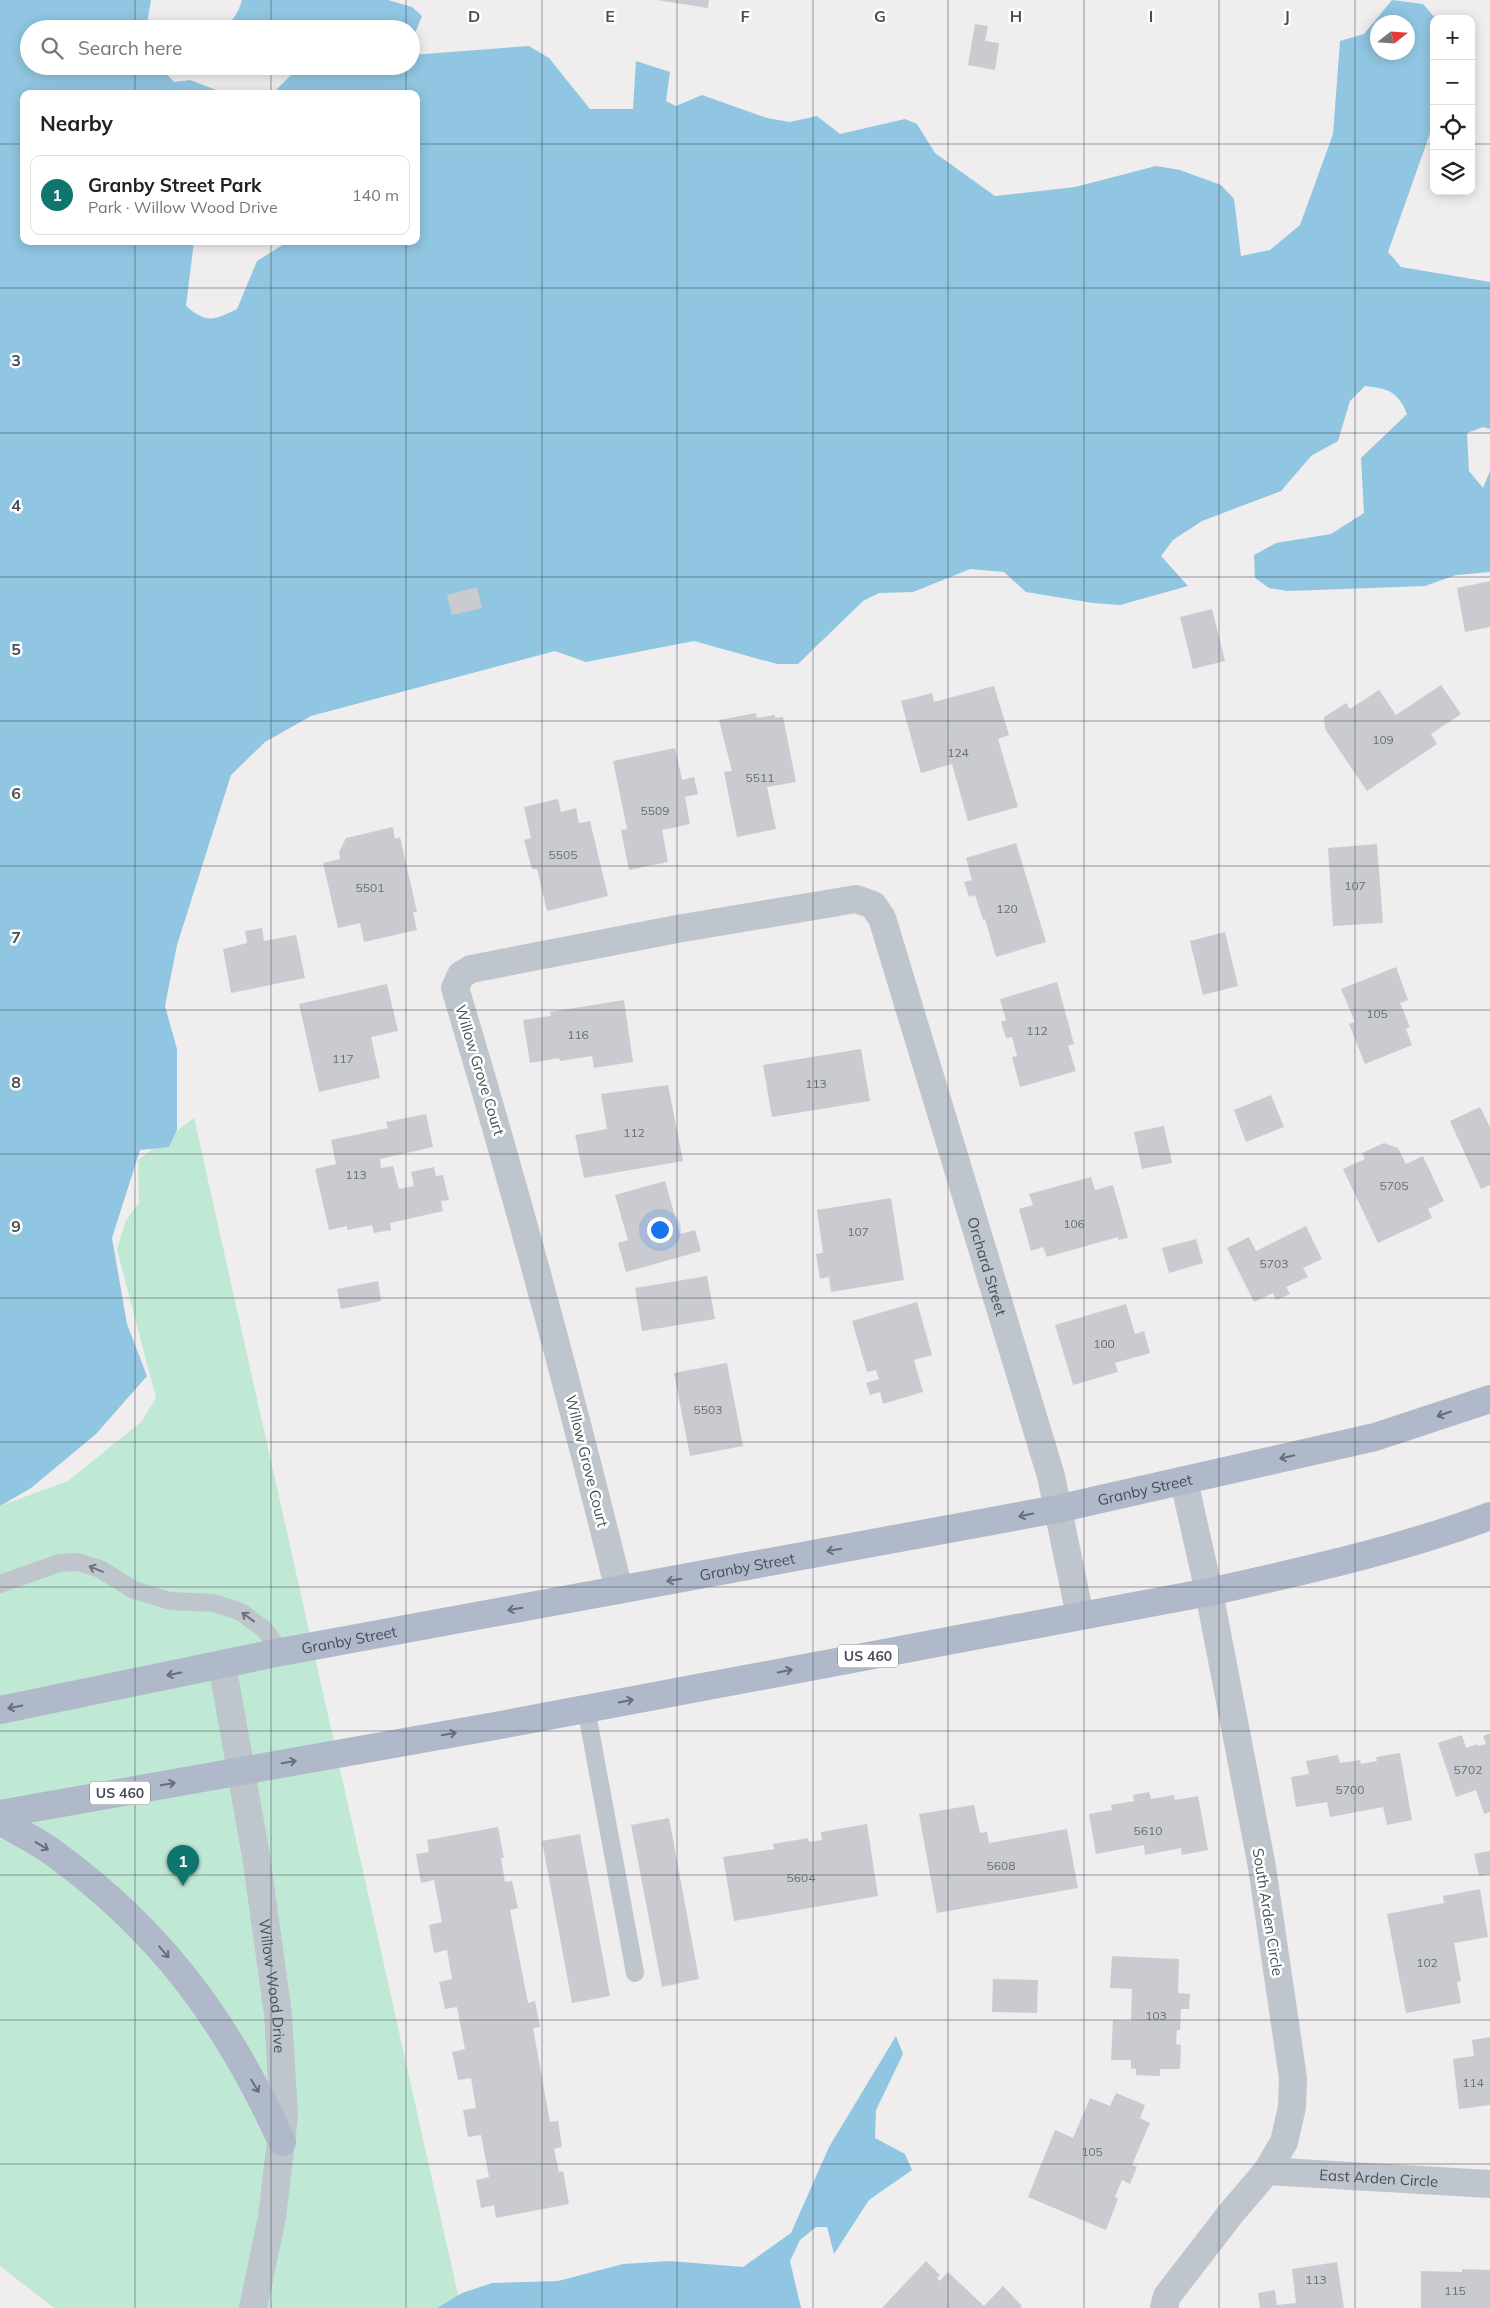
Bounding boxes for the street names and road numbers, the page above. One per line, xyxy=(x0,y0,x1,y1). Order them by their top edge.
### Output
street label: Willow Grove Court xyxy=(451,1002,509,1138)
street label: Orchard Street xyxy=(964,1215,1011,1318)
street label: Willow Grove Court xyxy=(561,1393,613,1529)
street label: Granby Street xyxy=(1096,1469,1194,1509)
street label: Granby Street xyxy=(698,1548,796,1584)
street label: Granby Street xyxy=(300,1621,398,1658)
road number: US 460 xyxy=(838,1644,898,1668)
road number: US 460 xyxy=(90,1782,150,1805)
street label: South Arden Circle xyxy=(1249,1847,1287,1977)
street label: Willow Wood Drive xyxy=(255,1918,290,2054)
street label: East Arden Circle xyxy=(1319,2165,1439,2190)

